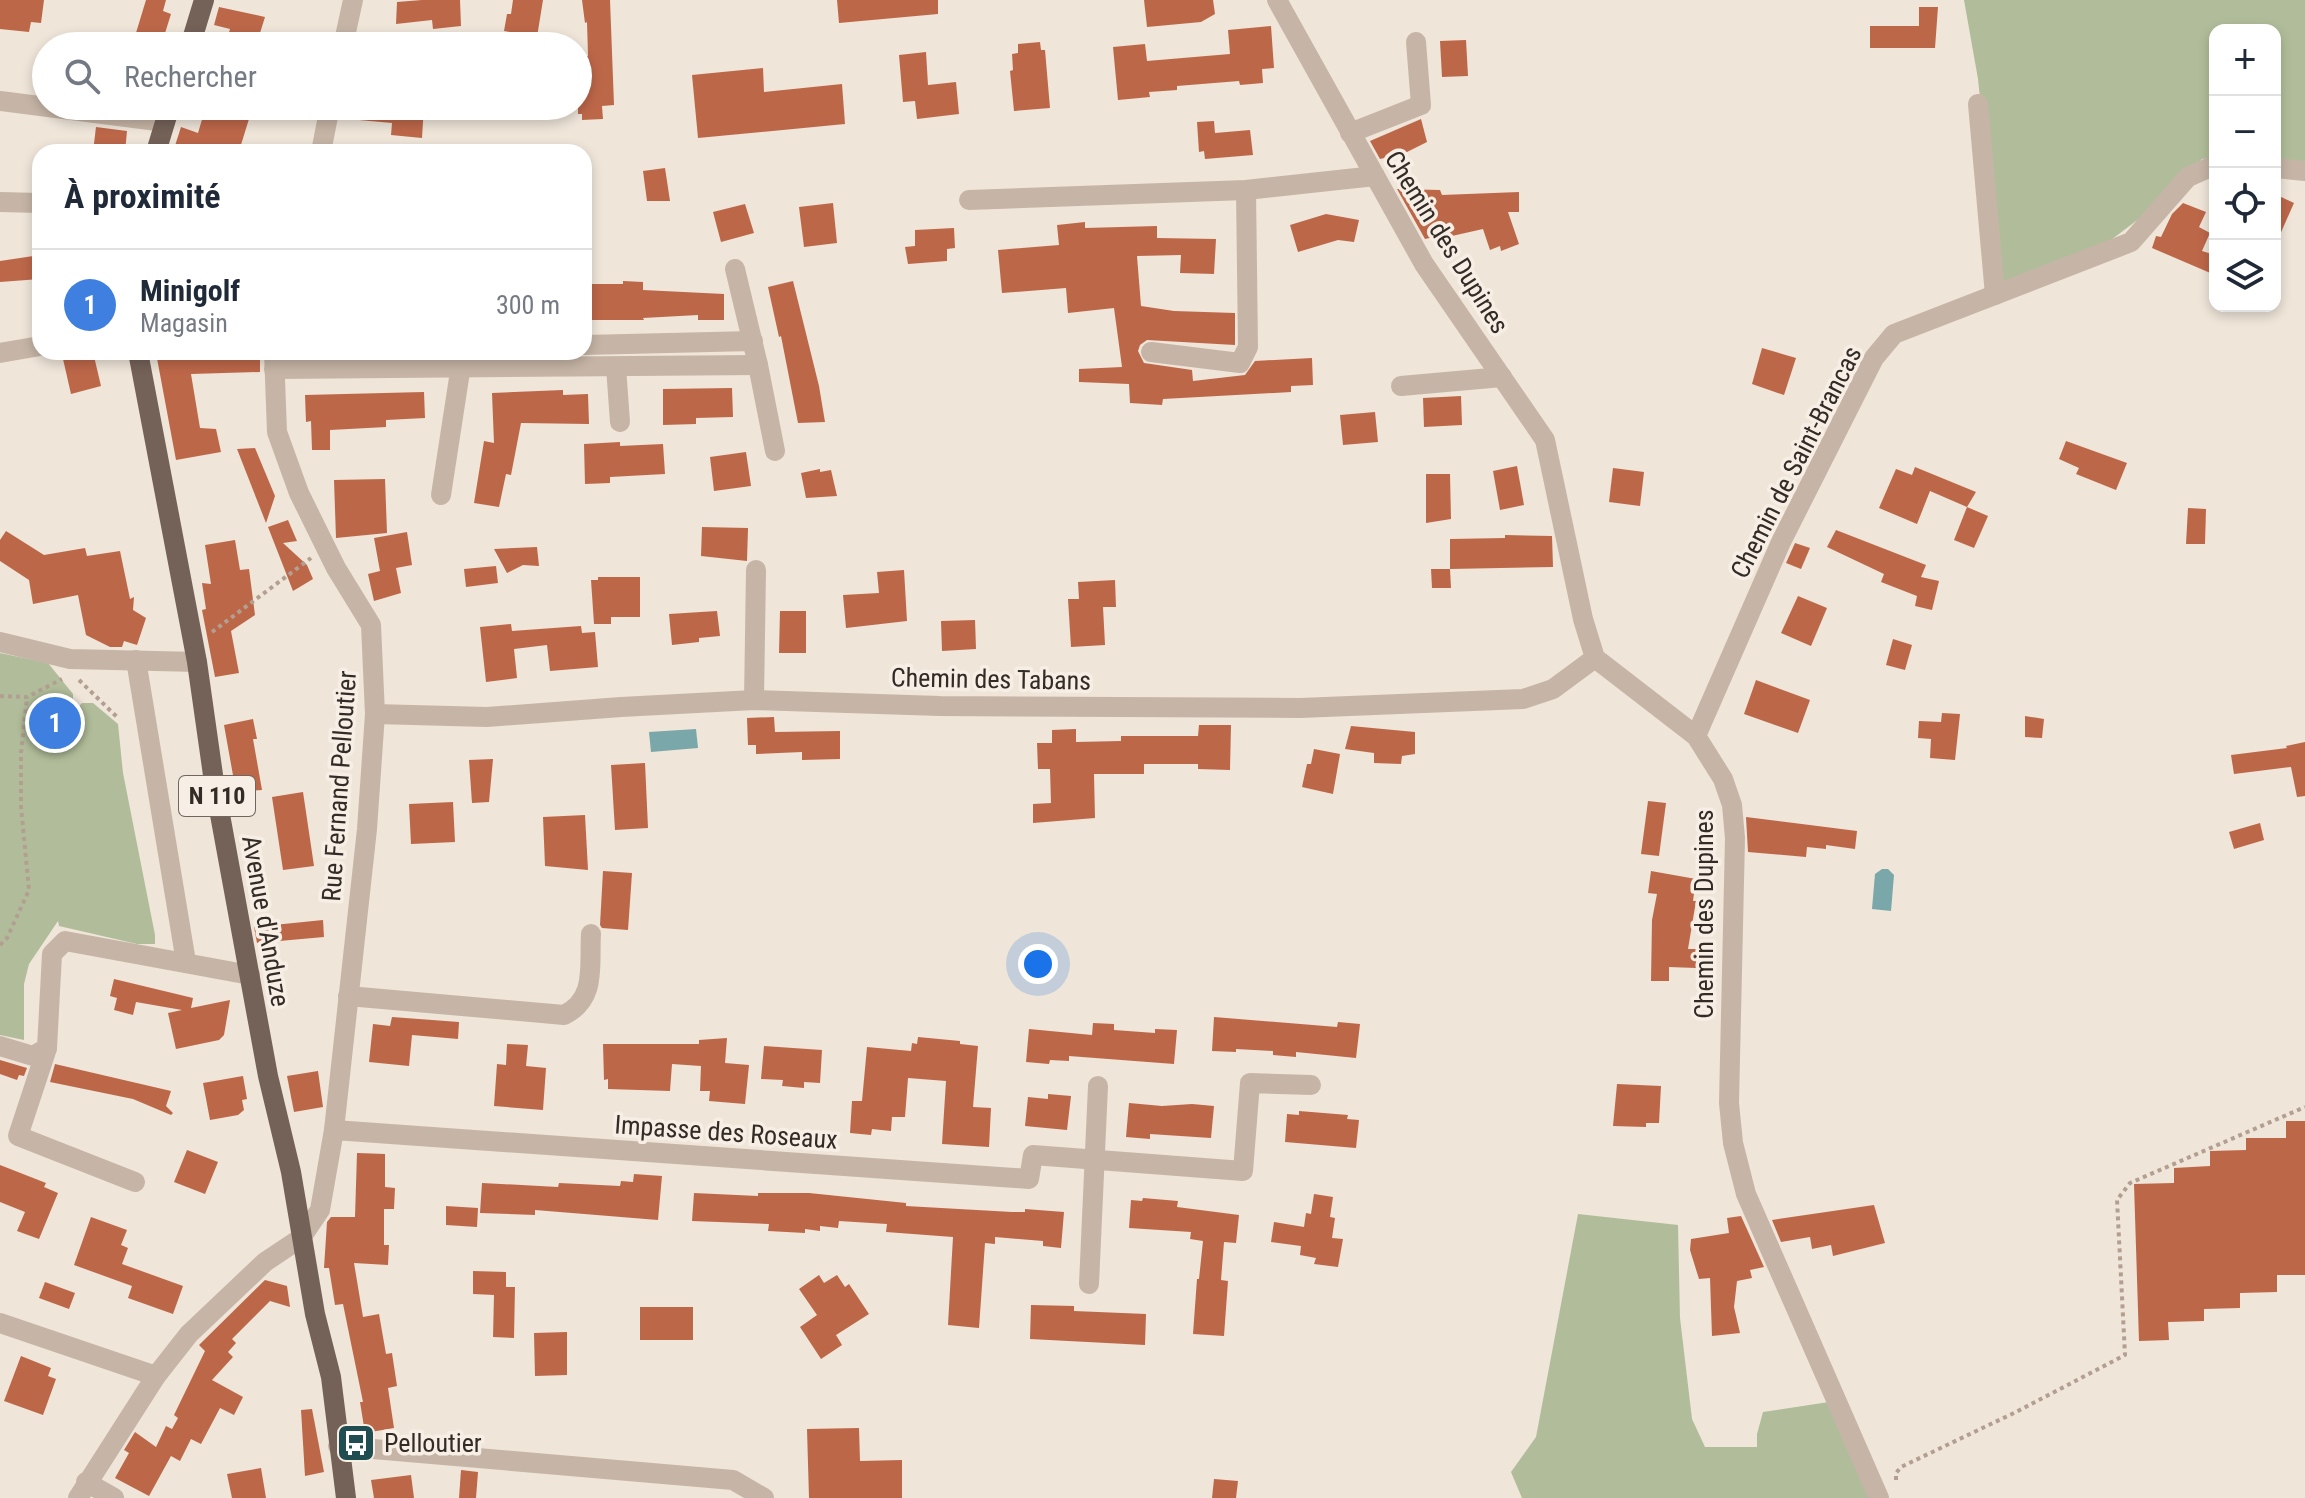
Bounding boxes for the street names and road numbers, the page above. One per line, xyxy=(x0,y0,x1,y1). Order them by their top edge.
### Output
street label: Chemin des Dupines xyxy=(1379,145,1515,339)
street label: Chemin de Saint-Brancas xyxy=(1724,341,1868,583)
street label: Chemin des Tabans xyxy=(891,662,1091,696)
street label: Rue Fernand Pelloutier xyxy=(316,670,362,902)
road number: N 110 xyxy=(179,776,255,816)
street label: Chemin des Dupines xyxy=(1689,809,1719,1019)
street label: Avenue d'Anduze xyxy=(236,833,296,1009)
street label: Impasse des Roseaux xyxy=(613,1109,839,1155)

